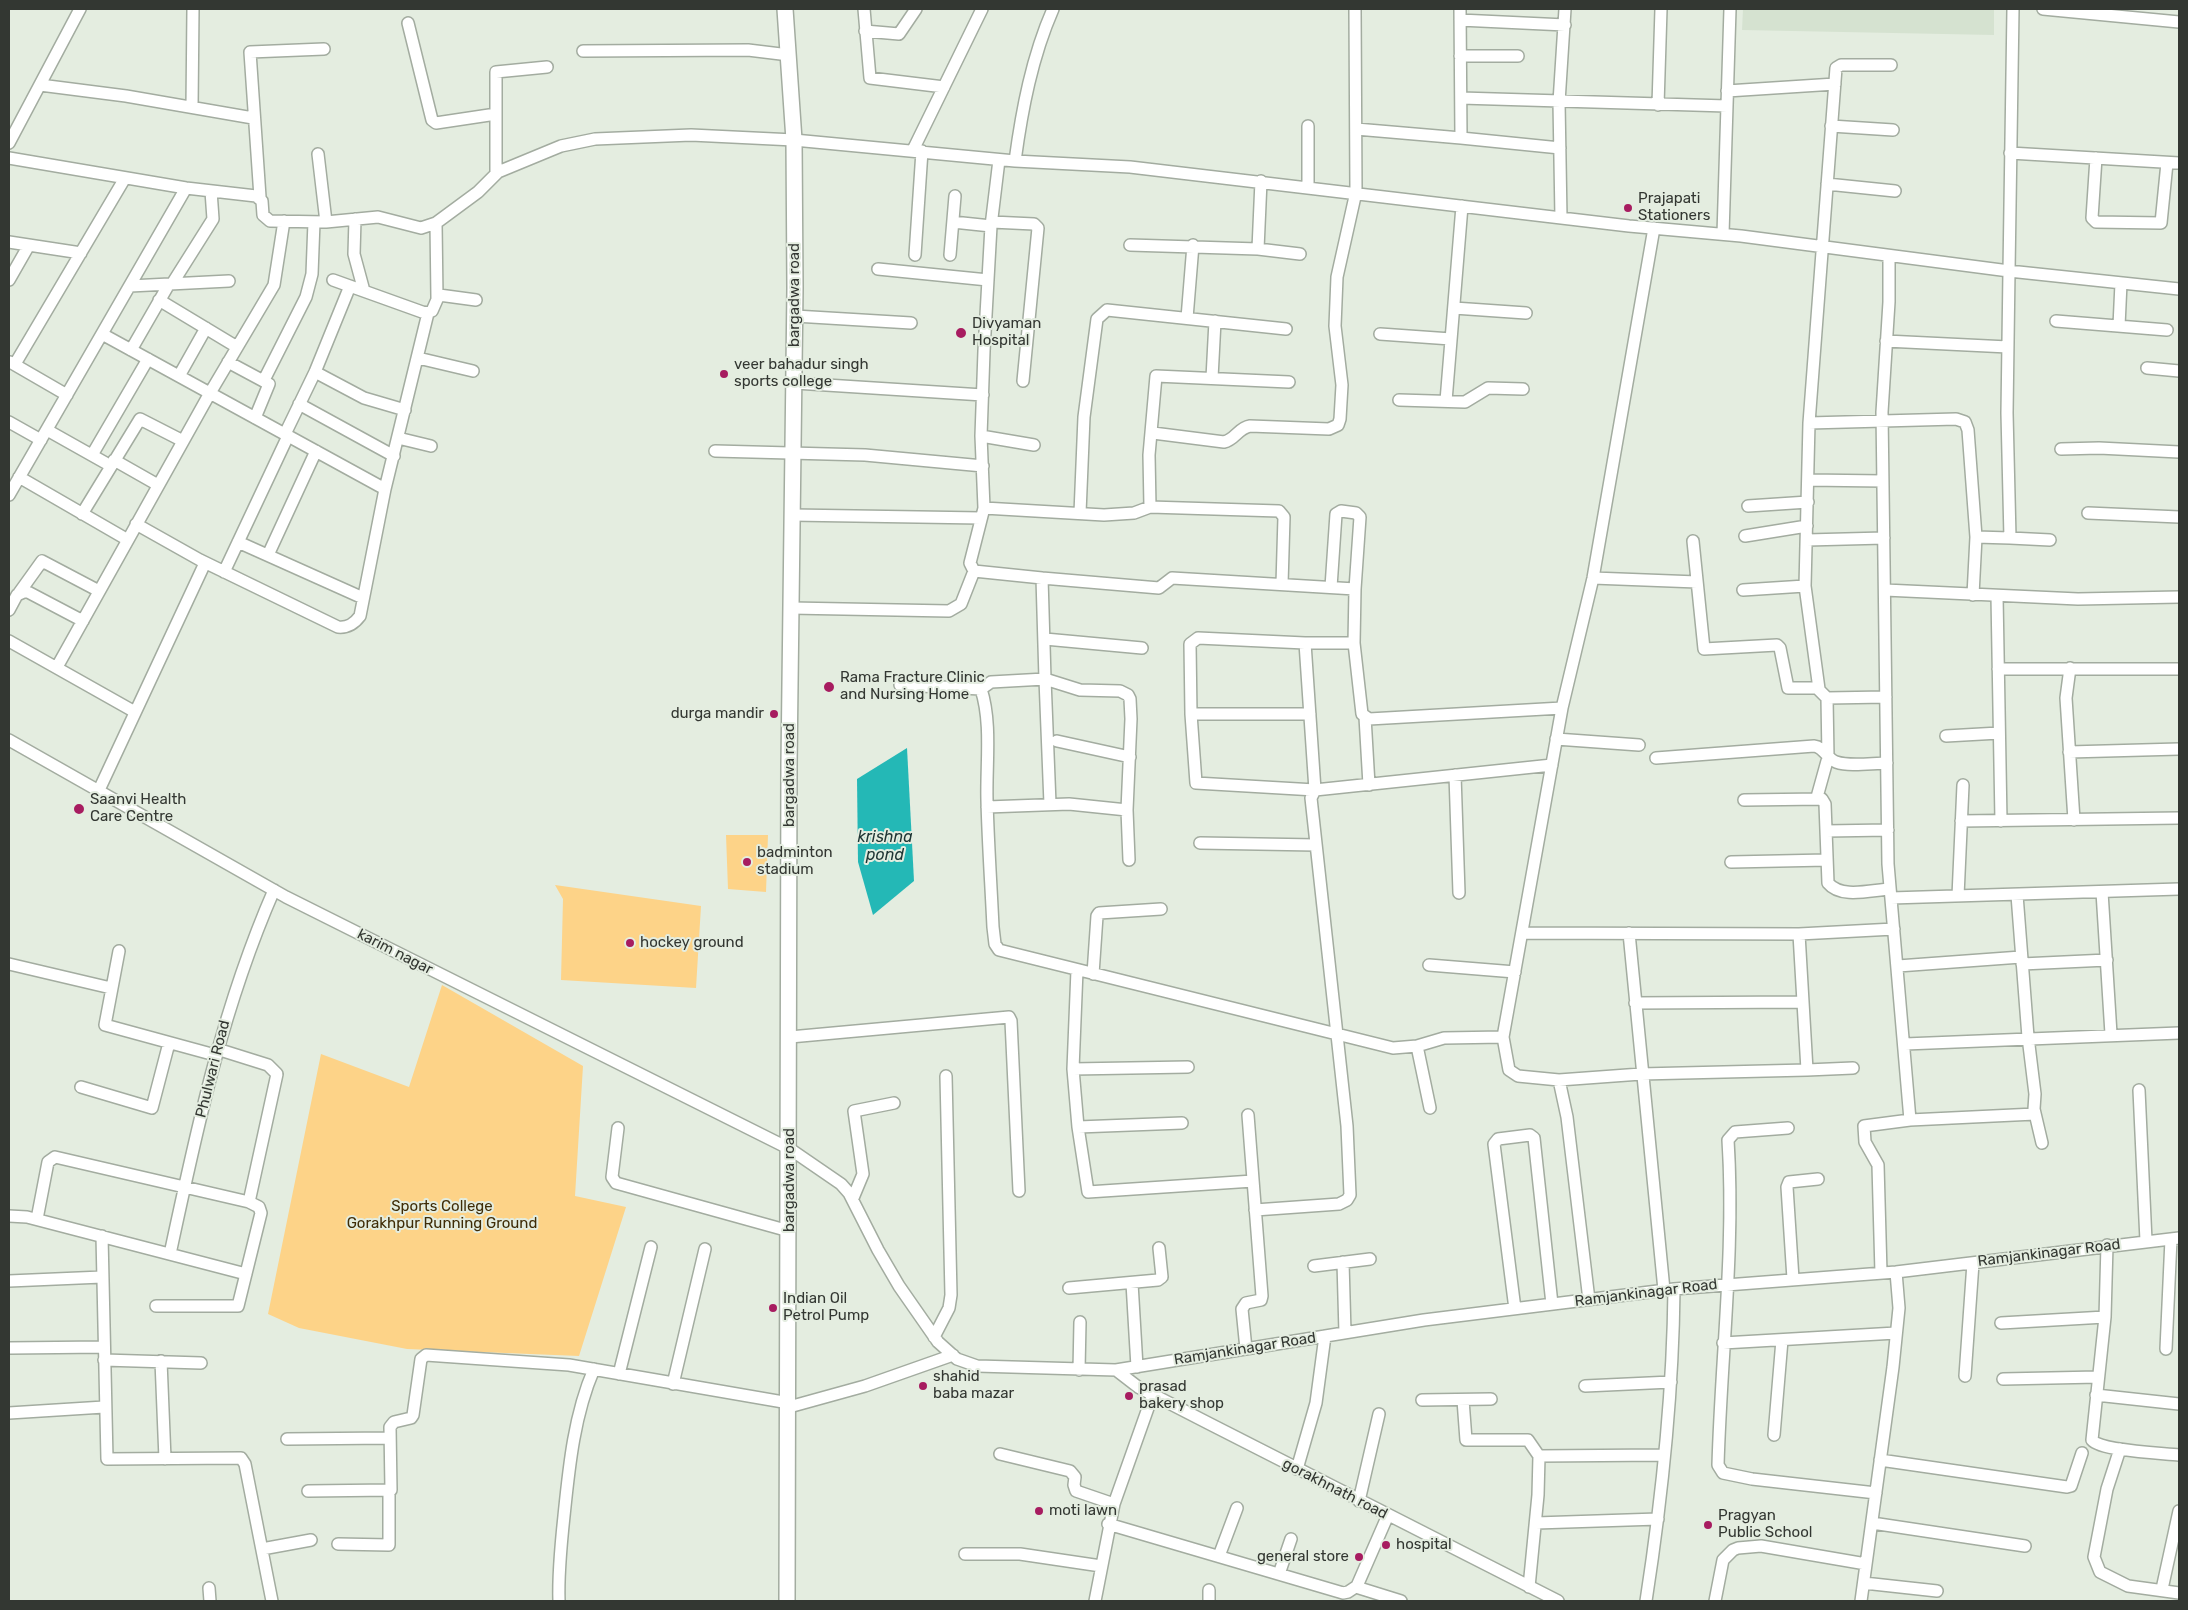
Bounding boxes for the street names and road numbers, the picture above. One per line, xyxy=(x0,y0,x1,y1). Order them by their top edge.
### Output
street label: bargadwa road xyxy=(786,243,804,347)
street label: bargadwa road xyxy=(781,723,799,827)
street label: karim nagar xyxy=(354,925,436,979)
street label: Phulwari Road xyxy=(192,1018,234,1120)
street label: bargadwa road xyxy=(781,1128,799,1232)
street label: Ramjankinagar Road xyxy=(1977,1235,2121,1271)
street label: Ramjankinagar Road xyxy=(1574,1275,1718,1311)
street label: Ramjankinagar Road xyxy=(1173,1329,1317,1369)
street label: gorakhnath road xyxy=(1279,1455,1391,1523)

